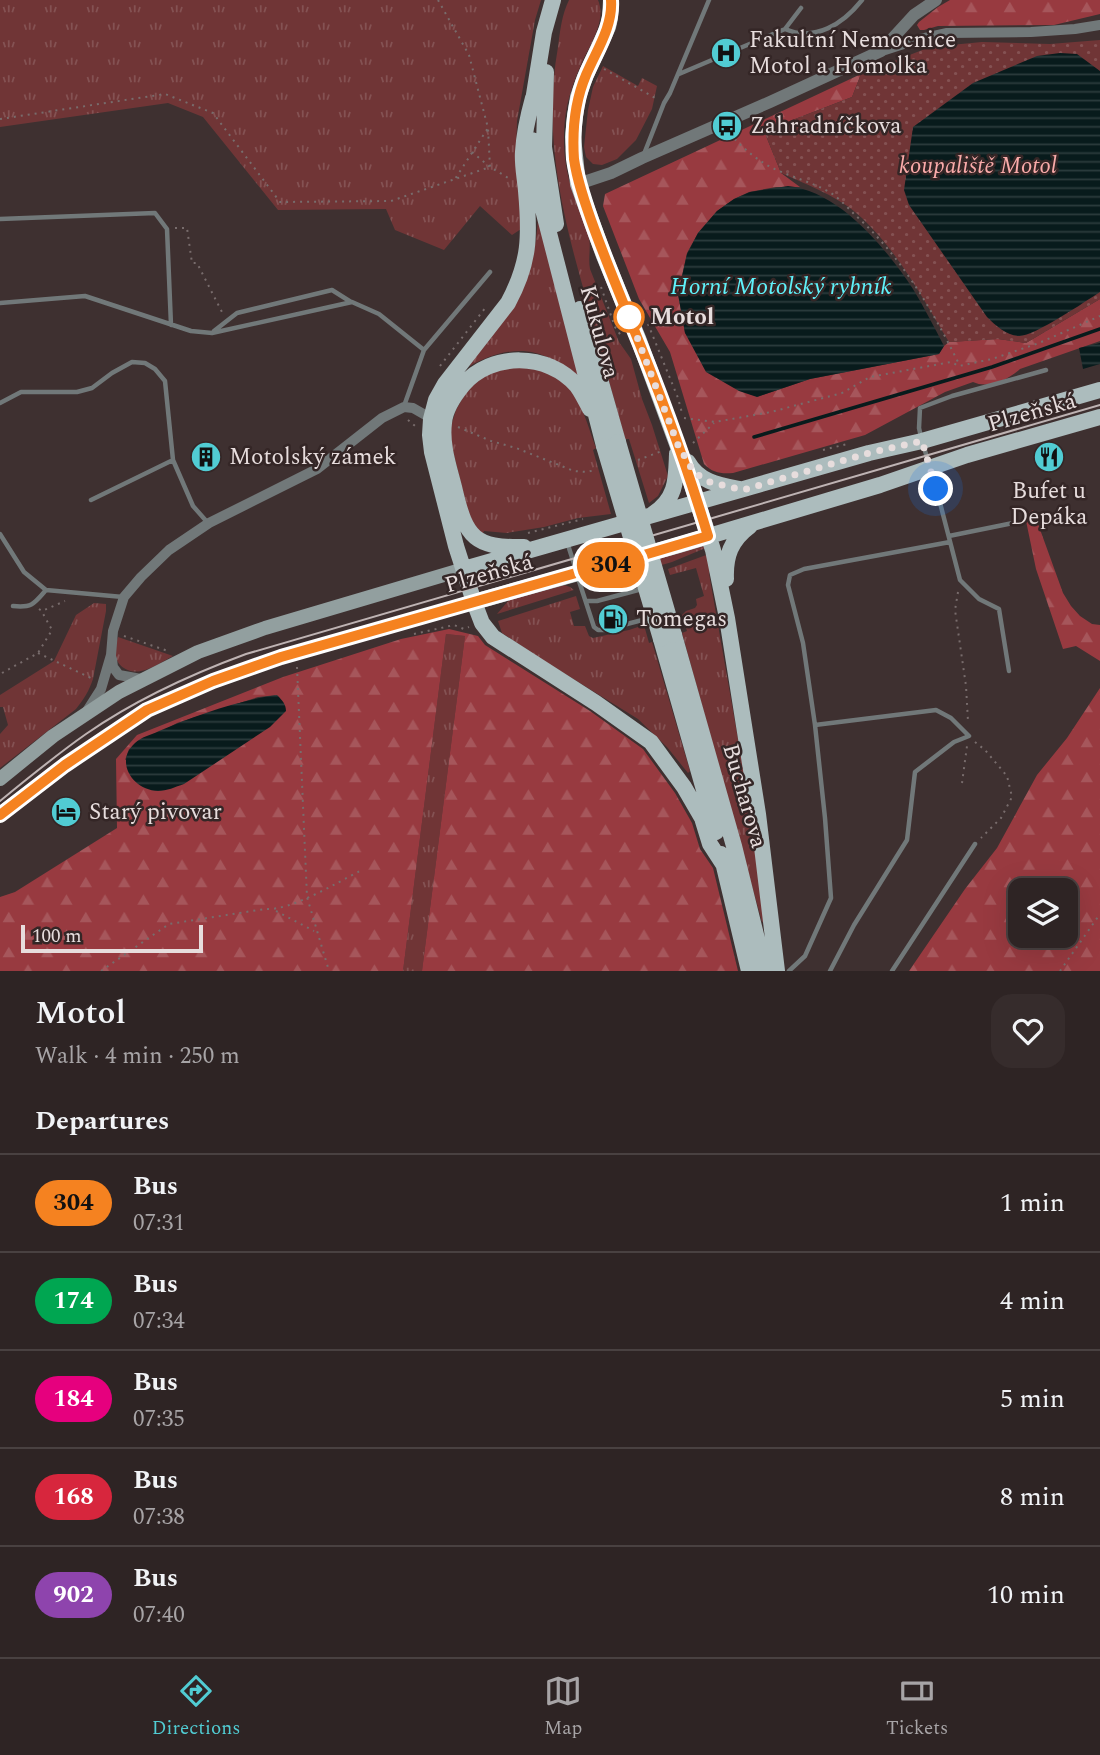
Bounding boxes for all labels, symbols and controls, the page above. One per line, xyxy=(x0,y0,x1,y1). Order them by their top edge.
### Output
place label: Fakultní Nemocnice Motol a Homolka xyxy=(749,23,956,84)
hospital icon: Fakultní Nemocnice Motol a Homolka xyxy=(709,36,743,70)
bus stop icon: Zahradníčkova xyxy=(710,109,744,143)
place label: Zahradníčkova xyxy=(750,109,901,144)
park label: koupaliště Motol xyxy=(899,149,1057,184)
water label: Horní Motolský rybník xyxy=(670,269,892,305)
street label: Kukulova xyxy=(570,281,628,383)
place label: Motol xyxy=(650,300,714,335)
marker: Motol xyxy=(614,302,644,332)
street label: Plzeňská xyxy=(984,384,1080,442)
building icon: Motolský zámek xyxy=(189,440,223,474)
place label: Motolský zámek xyxy=(229,440,397,475)
restaurant icon: Bufet u Depáka xyxy=(1032,440,1066,474)
your location xyxy=(918,471,953,506)
place label: Bufet u Depáka xyxy=(1011,474,1087,535)
line badge: 304 xyxy=(571,542,651,588)
street label: Plzeňská xyxy=(441,545,537,603)
text: 304 xyxy=(591,547,631,583)
fuel station icon: Tomegas xyxy=(596,602,630,636)
place label: Tomegas xyxy=(636,602,727,637)
street label: Bucharova xyxy=(712,740,776,852)
hotel icon: Starý pivovar xyxy=(49,795,83,829)
place label: Starý pivovar xyxy=(89,795,222,830)
map controls xyxy=(1008,878,1078,948)
button: layers xyxy=(1008,878,1078,948)
scale bar xyxy=(21,922,203,954)
text: 100 m xyxy=(32,922,82,951)
text: Motol xyxy=(35,988,126,1038)
button: heart xyxy=(991,994,1065,1068)
text: Walk · 4 min · 250 m xyxy=(35,1039,240,1074)
text: Departures xyxy=(35,1101,169,1141)
text: Bus xyxy=(133,1166,178,1206)
text: 1 min xyxy=(1000,1183,1065,1223)
text: 304 xyxy=(53,1185,94,1221)
text: 07:31 xyxy=(133,1206,185,1241)
text: Bus xyxy=(133,1264,178,1304)
text: 4 min xyxy=(1000,1281,1065,1321)
text: 174 xyxy=(53,1283,94,1319)
text: 07:34 xyxy=(133,1304,185,1339)
text: Bus xyxy=(133,1362,178,1402)
text: 5 min xyxy=(1000,1379,1065,1419)
text: 184 xyxy=(53,1381,94,1417)
text: 07:35 xyxy=(133,1402,185,1437)
text: Bus xyxy=(133,1460,178,1500)
text: 8 min xyxy=(1000,1477,1065,1517)
text: 168 xyxy=(53,1479,94,1515)
text: 07:38 xyxy=(133,1500,185,1535)
text: Bus xyxy=(133,1558,178,1598)
text: 10 min xyxy=(987,1575,1065,1615)
text: 902 xyxy=(53,1577,94,1613)
text: 07:40 xyxy=(133,1598,185,1633)
tab: Directions xyxy=(152,1672,241,1743)
tab: Map xyxy=(544,1672,582,1743)
tab: Tickets xyxy=(886,1672,948,1743)

